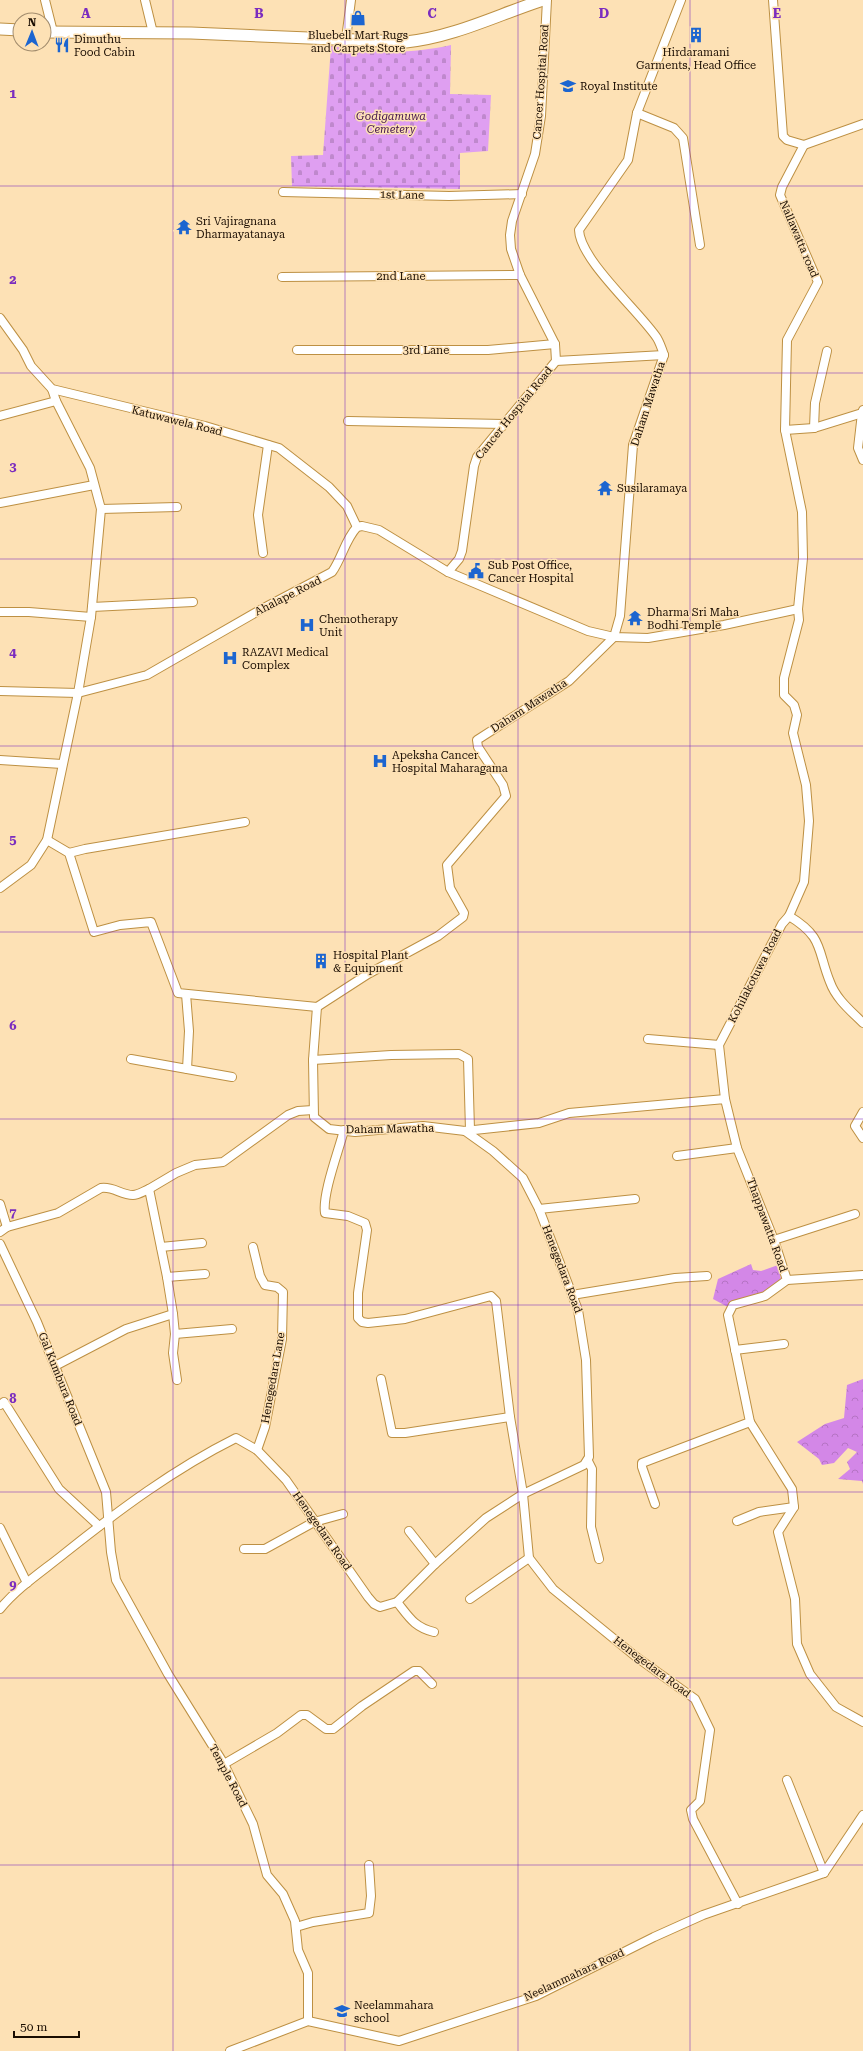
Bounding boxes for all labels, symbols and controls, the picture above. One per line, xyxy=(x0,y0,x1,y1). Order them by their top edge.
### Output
text: A xyxy=(81,6,91,21)
text: B xyxy=(254,6,264,21)
text: C xyxy=(427,6,437,21)
text: D xyxy=(599,6,609,21)
text: E xyxy=(773,6,781,21)
shop icon: Bluebell Mart Rugs and Carpets Store xyxy=(349,9,367,27)
north arrow xyxy=(12,12,52,52)
text: N xyxy=(28,16,37,29)
street label: Cancer Hospital Road xyxy=(530,24,552,140)
building icon: Hirdaramani Garments, Head Office xyxy=(687,26,705,44)
place label: Bluebell Mart Rugs and Carpets Store xyxy=(308,29,408,55)
place label: Dimuthu Food Cabin xyxy=(74,33,135,59)
restaurant icon: Dimuthu Food Cabin xyxy=(53,36,71,54)
place label: Hirdaramani Garments, Head Office xyxy=(636,46,756,72)
school or university icon: Royal Institute xyxy=(559,77,577,95)
place label: Royal Institute xyxy=(580,80,658,93)
text: 1 xyxy=(9,86,17,101)
park label: Godigamuwa Cemetery xyxy=(356,110,426,136)
street label: 1st Lane xyxy=(380,188,424,202)
street label: Nallawatta road xyxy=(777,198,821,280)
place label: Sri Vajiragnana Dharmayatanaya xyxy=(196,215,285,241)
temple icon: Sri Vajiragnana Dharmayatanaya xyxy=(175,218,193,236)
street label: 2nd Lane xyxy=(376,270,426,283)
text: 2 xyxy=(9,272,17,287)
street label: 3rd Lane xyxy=(403,344,449,357)
street label: Daham Mawatha xyxy=(628,360,668,448)
street label: Cancer Hospital Road xyxy=(473,364,555,462)
street label: Katuwawela Road xyxy=(130,403,224,439)
text: 3 xyxy=(9,459,17,474)
temple icon: Susilaramaya xyxy=(596,479,614,497)
place label: Susilaramaya xyxy=(617,482,687,495)
place label: Sub Post Office, Cancer Hospital xyxy=(488,559,574,585)
public building icon: Sub Post Office, Cancer Hospital xyxy=(467,562,485,580)
street label: Ahalape Road xyxy=(252,574,324,618)
place label: Dharma Sri Maha Bodhi Temple xyxy=(647,606,739,632)
temple icon: Dharma Sri Maha Bodhi Temple xyxy=(626,609,644,627)
place label: Chemotherapy Unit xyxy=(319,613,398,639)
hospital icon: Chemotherapy Unit xyxy=(298,616,316,634)
text: 4 xyxy=(9,645,17,660)
place label: RAZAVI Medical Complex xyxy=(242,646,329,672)
hospital icon: RAZAVI Medical Complex xyxy=(221,649,239,667)
street label: Daham Mawatha xyxy=(488,676,570,736)
place label: Apeksha Cancer Hospital Maharagama xyxy=(392,749,508,775)
hospital icon: Apeksha Cancer Hospital Maharagama xyxy=(371,752,389,770)
text: 5 xyxy=(9,832,17,847)
street label: Kohilakotuwa Road xyxy=(726,927,784,1025)
place label: Hospital Plant & Equipment xyxy=(333,949,408,975)
building icon: Hospital Plant & Equipment xyxy=(312,952,330,970)
text: 6 xyxy=(9,1018,17,1033)
street label: Daham Mawatha xyxy=(346,1122,434,1136)
street label: Thappawatta Road xyxy=(744,1176,790,1274)
text: 7 xyxy=(9,1205,17,1220)
street label: Henegedara Road xyxy=(539,1223,585,1315)
street label: Gal Kumbura Road xyxy=(35,1330,85,1428)
street label: Henegedara Lane xyxy=(259,1331,287,1425)
text: 8 xyxy=(9,1391,17,1406)
street label: Henegedara Road xyxy=(290,1489,354,1573)
text: 9 xyxy=(9,1577,17,1592)
street label: Henegedara Road xyxy=(611,1634,693,1700)
street label: Temple Road xyxy=(206,1742,250,1810)
street label: Neelammahara Road xyxy=(522,1946,626,2004)
place label: Neelammahara school xyxy=(354,1999,434,2025)
school or university icon: Neelammahara school xyxy=(333,2002,351,2020)
scale bar xyxy=(14,2013,79,2039)
text: 50 m xyxy=(20,2020,47,2034)

